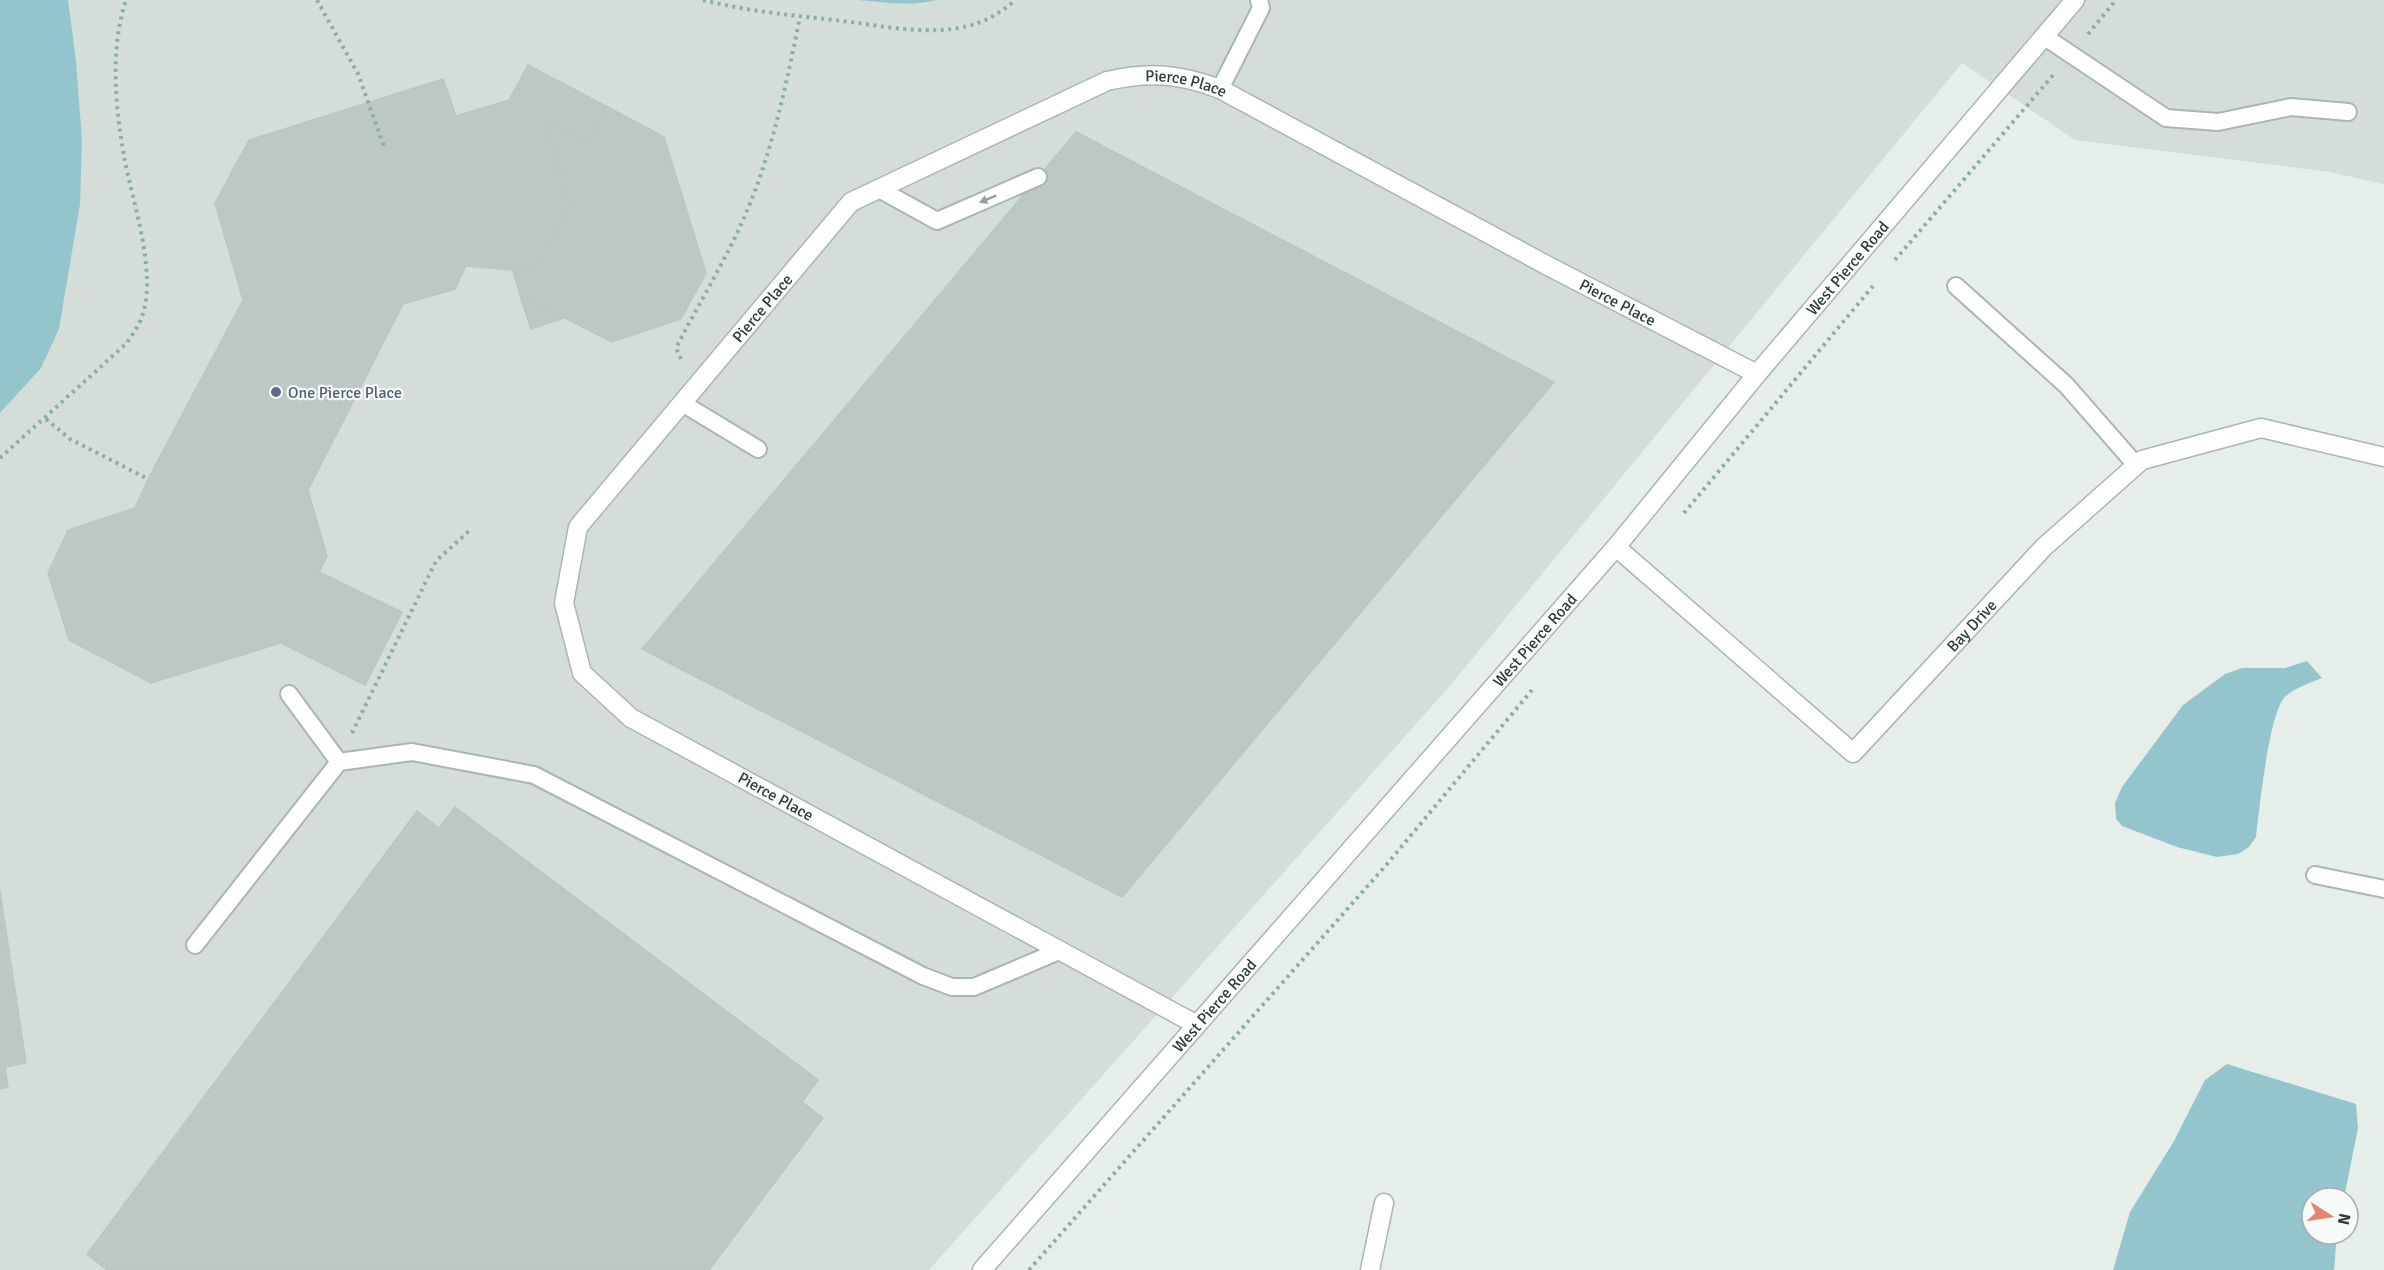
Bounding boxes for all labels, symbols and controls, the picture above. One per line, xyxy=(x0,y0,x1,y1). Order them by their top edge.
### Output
street label: Pierce Place xyxy=(1145,66,1230,102)
one-way arrow xyxy=(978,194,996,204)
street label: West Pierce Road xyxy=(1802,217,1894,320)
street label: Pierce Place xyxy=(728,270,797,347)
street label: Pierce Place xyxy=(1576,275,1659,331)
place label: One Pierce Place xyxy=(288,383,402,403)
marker: One Pierce Place xyxy=(269,385,283,399)
street label: West Pierce Road xyxy=(1489,590,1582,691)
street label: Bay Drive xyxy=(1943,596,2001,657)
street label: Pierce Place xyxy=(734,768,817,826)
street label: West Pierce Road xyxy=(1169,955,1261,1057)
north arrow xyxy=(2300,1186,2360,1246)
text: N xyxy=(2333,1211,2355,1226)

